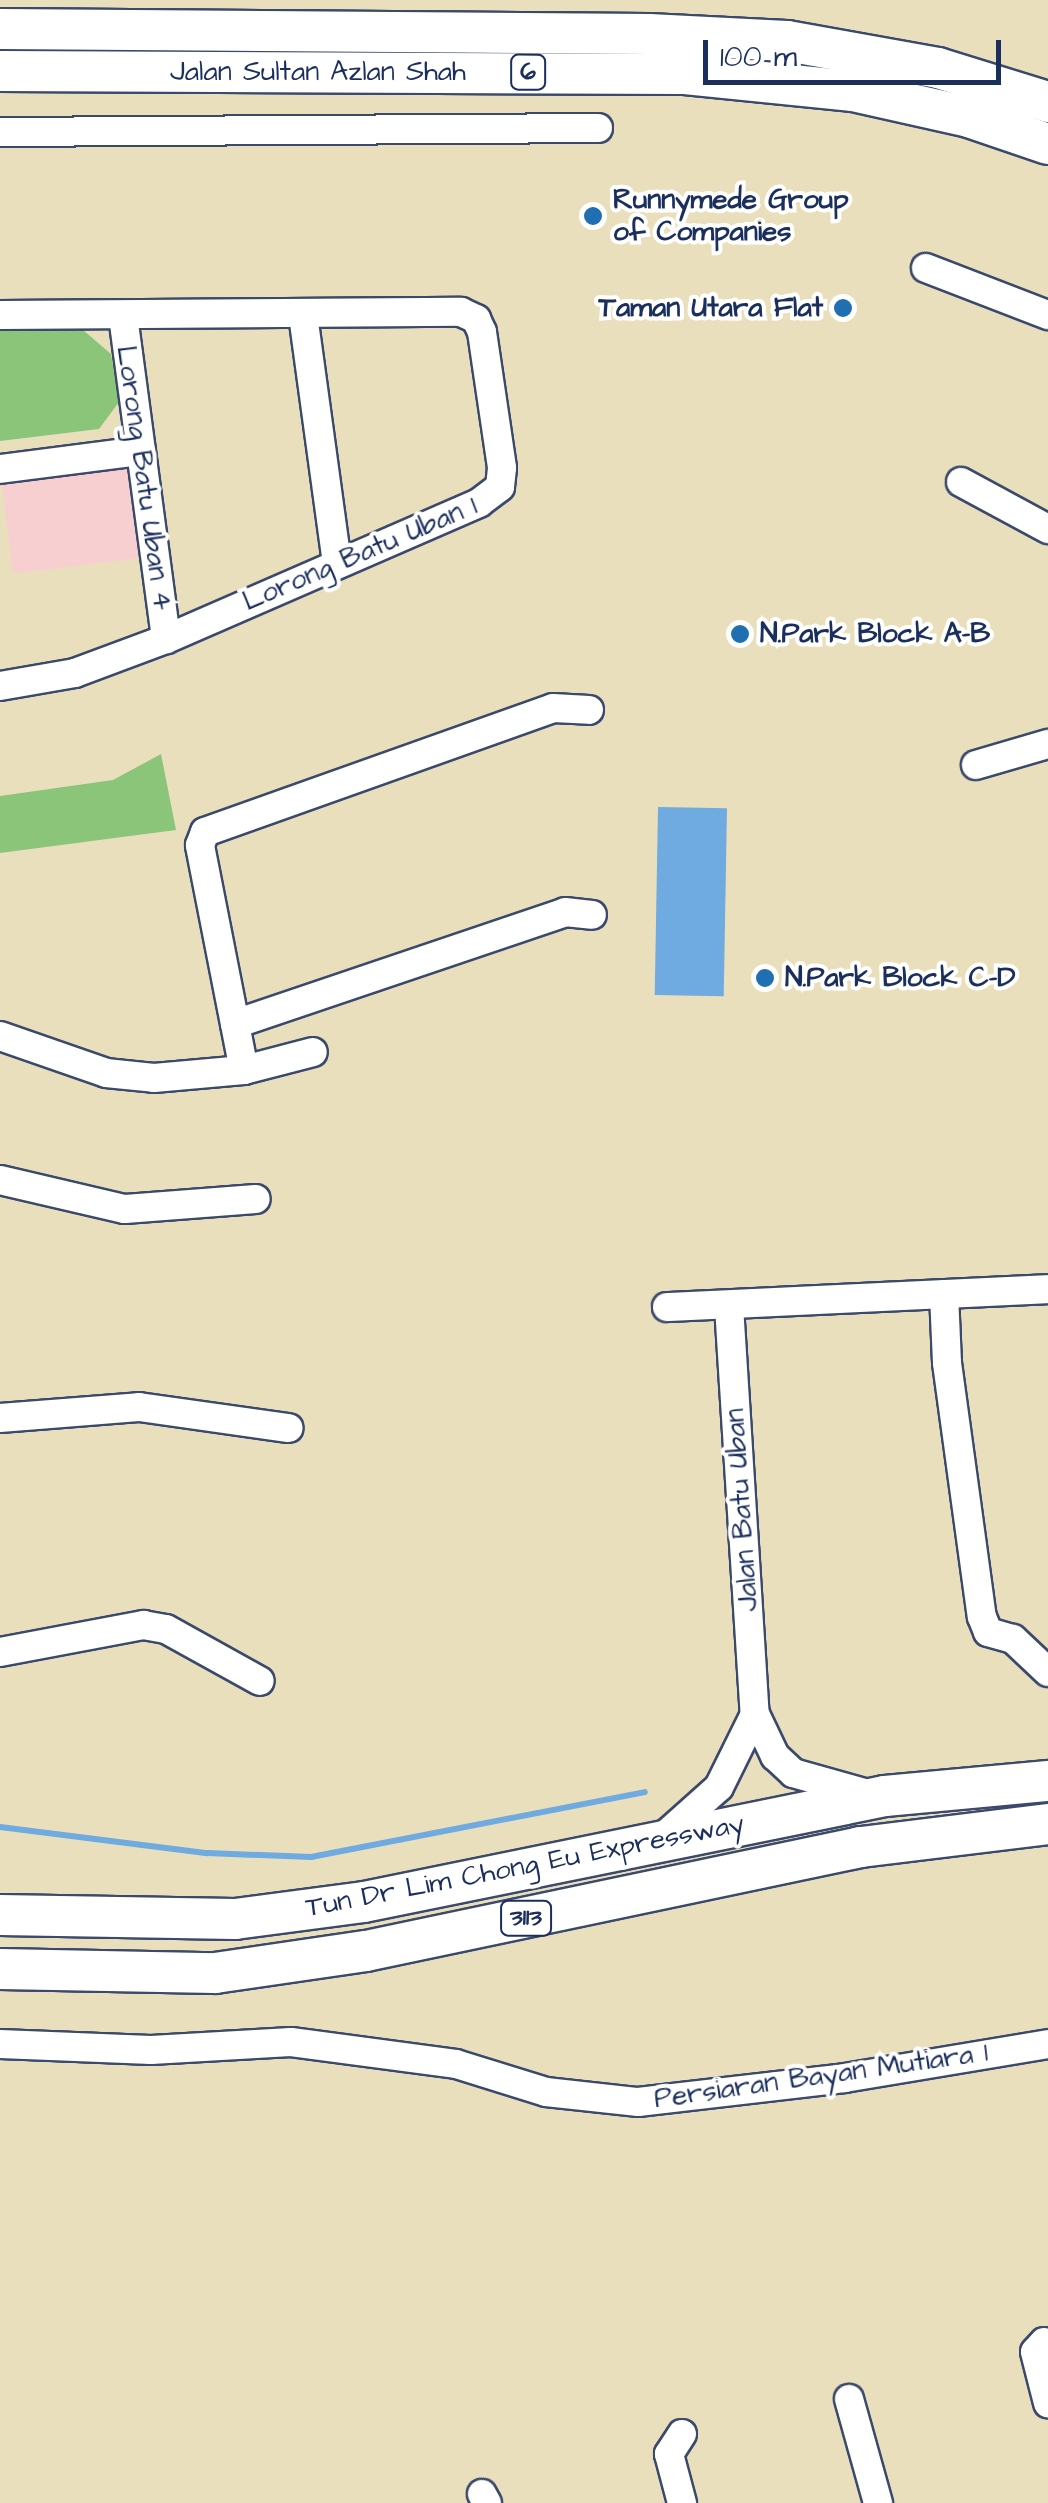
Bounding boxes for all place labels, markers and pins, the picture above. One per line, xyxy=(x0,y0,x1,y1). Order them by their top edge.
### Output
place label: Runnymede Group of Companies xyxy=(613,183,849,249)
marker: Runnymede Group of Companies xyxy=(582,205,604,227)
place label: Taman Utara Flat xyxy=(599,291,823,325)
marker: Taman Utara Flat xyxy=(832,297,854,319)
place label: N.Park Block A-B xyxy=(760,617,990,651)
marker: N.Park Block A-B xyxy=(729,623,751,645)
place label: N.Park Block C-D xyxy=(785,961,1015,995)
marker: N.Park Block C-D xyxy=(754,967,776,989)

